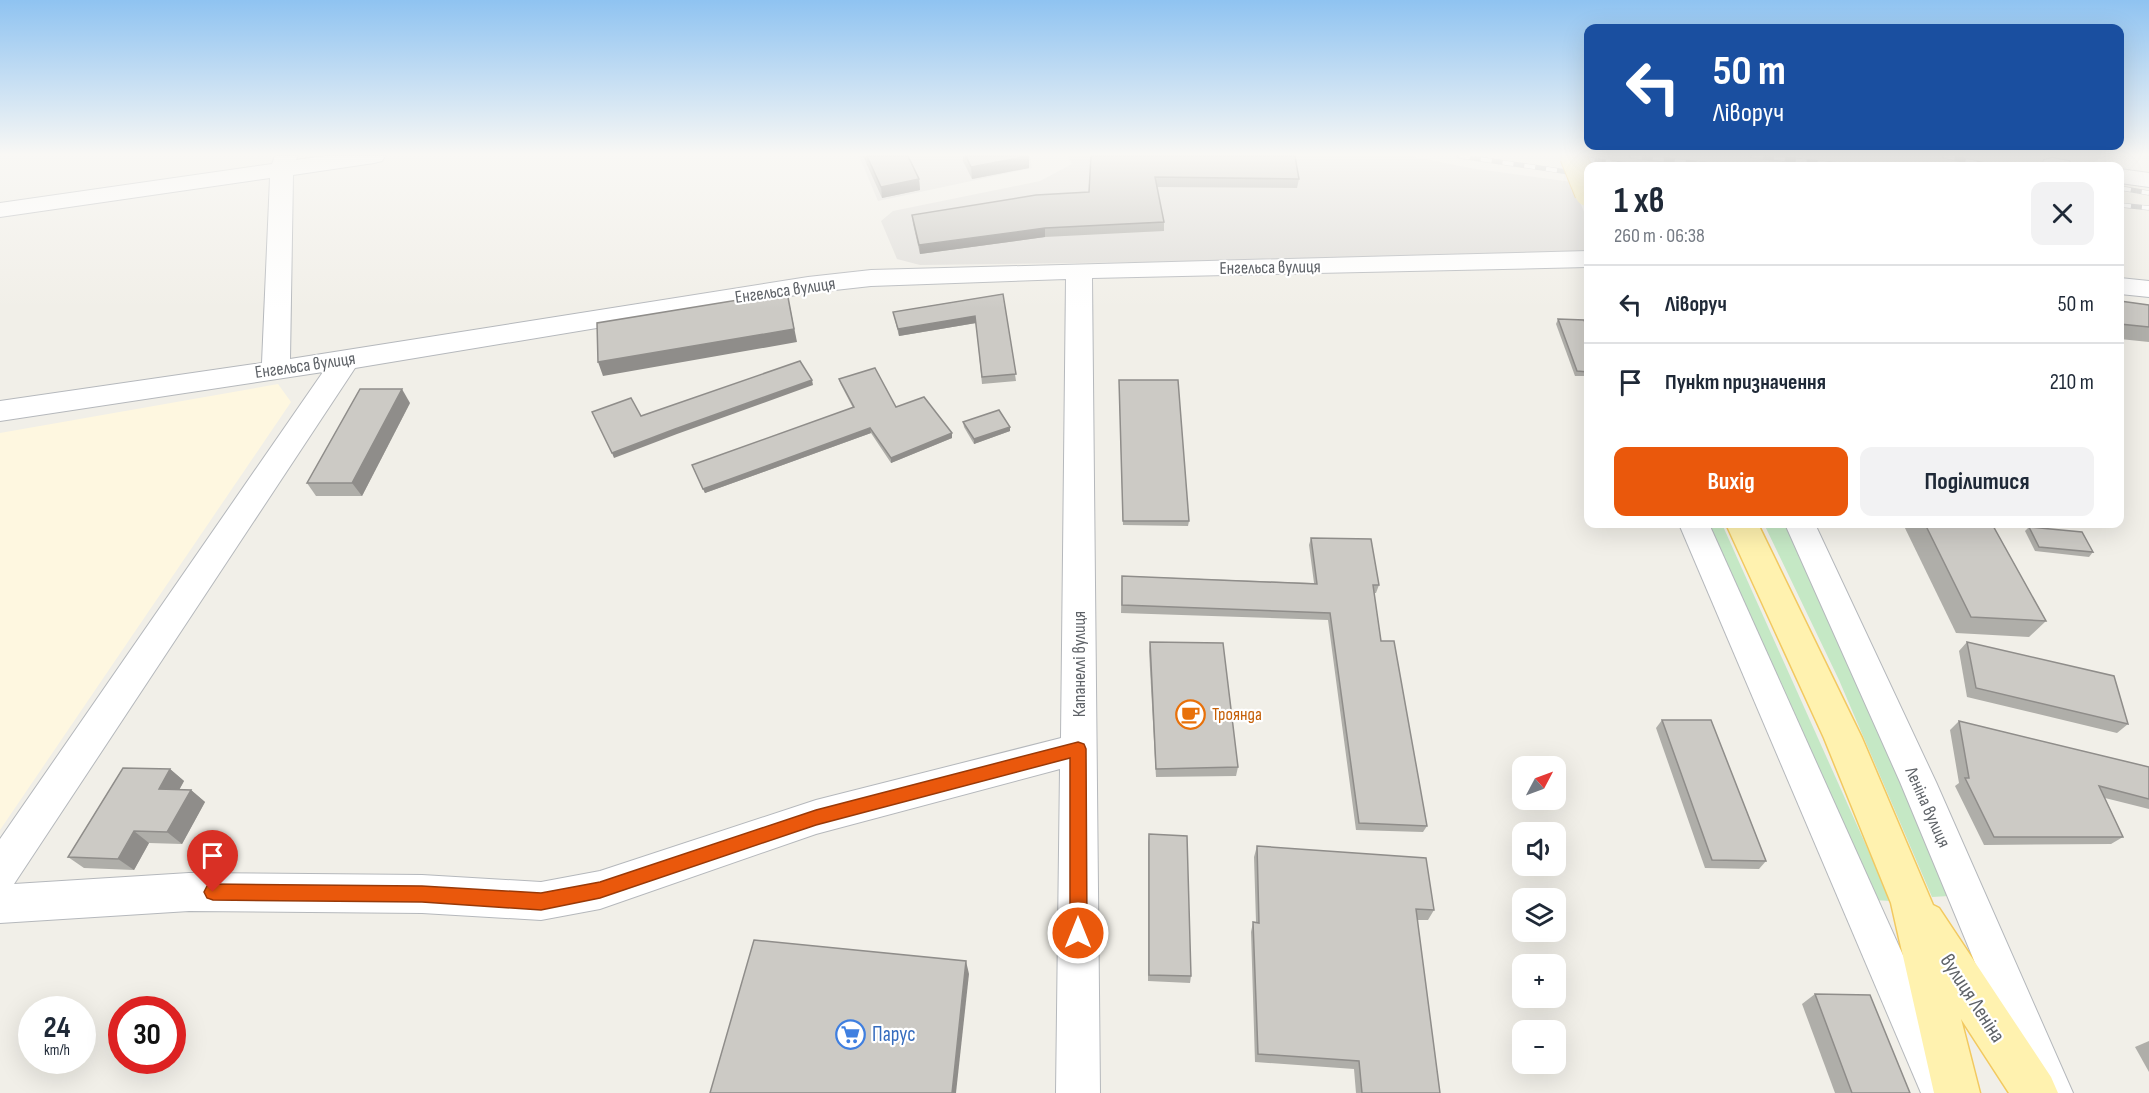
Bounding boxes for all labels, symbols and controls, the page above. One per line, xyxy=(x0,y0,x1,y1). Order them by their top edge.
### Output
text: 50 m xyxy=(1713,46,1786,97)
icon: left xyxy=(1614,48,1692,126)
text: Ліворуч xyxy=(1713,97,1784,129)
text: 1 хв xyxy=(1614,180,1664,223)
button: close xyxy=(2031,182,2094,245)
text: 260 m · 06:38 xyxy=(1614,224,1705,248)
street label: Енгельса вулиця xyxy=(1219,256,1321,279)
street label: Енгельса вулиця xyxy=(733,273,837,308)
icon: left xyxy=(1614,288,1647,321)
text: Ліворуч xyxy=(1665,291,1727,318)
text: 50 m xyxy=(2058,291,2094,318)
street label: Енгельса вулиця xyxy=(253,348,357,383)
icon: arrive xyxy=(1614,366,1647,399)
text: Пункт призначення xyxy=(1665,369,1826,396)
text: 210 m xyxy=(2050,369,2094,396)
button: Вихід xyxy=(1614,447,1848,516)
button: Поділитися xyxy=(1860,447,2094,516)
street label: Капанеллі вулиця xyxy=(1069,611,1090,717)
cafe icon: Троянда xyxy=(1175,698,1207,730)
place label: Троянда xyxy=(1212,704,1262,725)
north arrow xyxy=(1512,756,1566,810)
map controls xyxy=(1512,756,1566,1074)
street label: Леніна вулиця xyxy=(1900,763,1955,851)
button: sound xyxy=(1512,822,1566,876)
pin xyxy=(187,830,238,892)
icon: arrive xyxy=(196,839,229,872)
button: layers xyxy=(1512,888,1566,942)
position arrow xyxy=(1046,901,1110,965)
street label: вулиця Леніна xyxy=(1935,949,2010,1047)
button: + xyxy=(1512,954,1566,1008)
speed limit sign: 30 xyxy=(108,996,186,1074)
text: 24 xyxy=(44,1010,70,1046)
supermarket icon: Парус xyxy=(835,1018,867,1050)
button: − xyxy=(1512,1020,1566,1074)
place label: Парус xyxy=(872,1022,916,1047)
text: km/h xyxy=(44,1041,70,1060)

